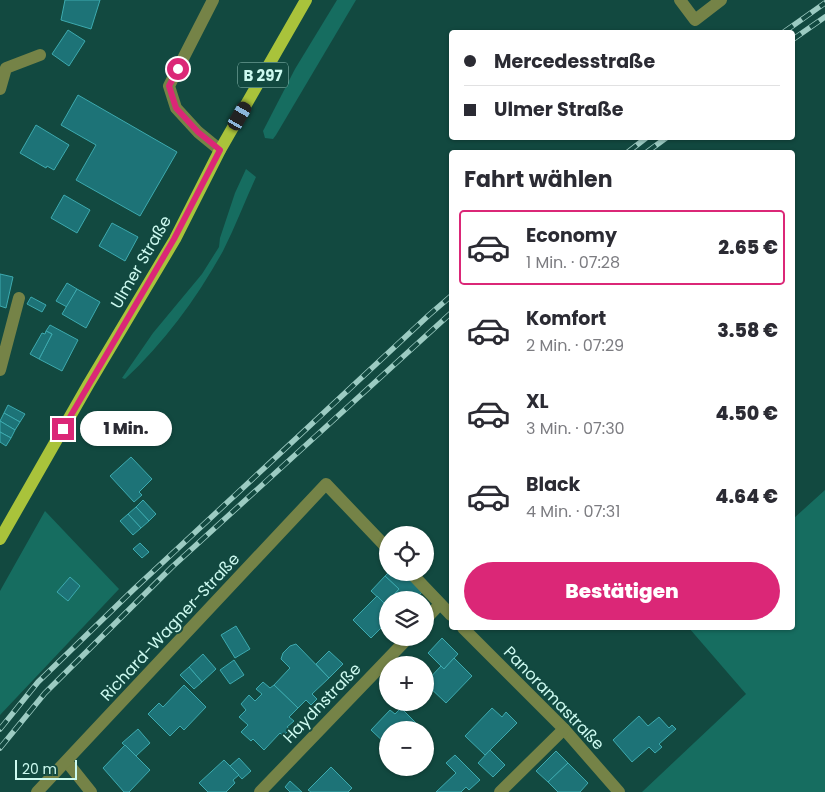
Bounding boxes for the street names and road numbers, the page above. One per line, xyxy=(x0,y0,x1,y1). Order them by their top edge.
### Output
road number: B 297 xyxy=(238,62,288,88)
street label: Ulmer Straße xyxy=(105,211,177,313)
street label: Richard-Wagner-Straße xyxy=(95,548,245,706)
street label: Panoramastraße xyxy=(498,641,610,755)
street label: Haydnstraße xyxy=(278,658,366,748)

